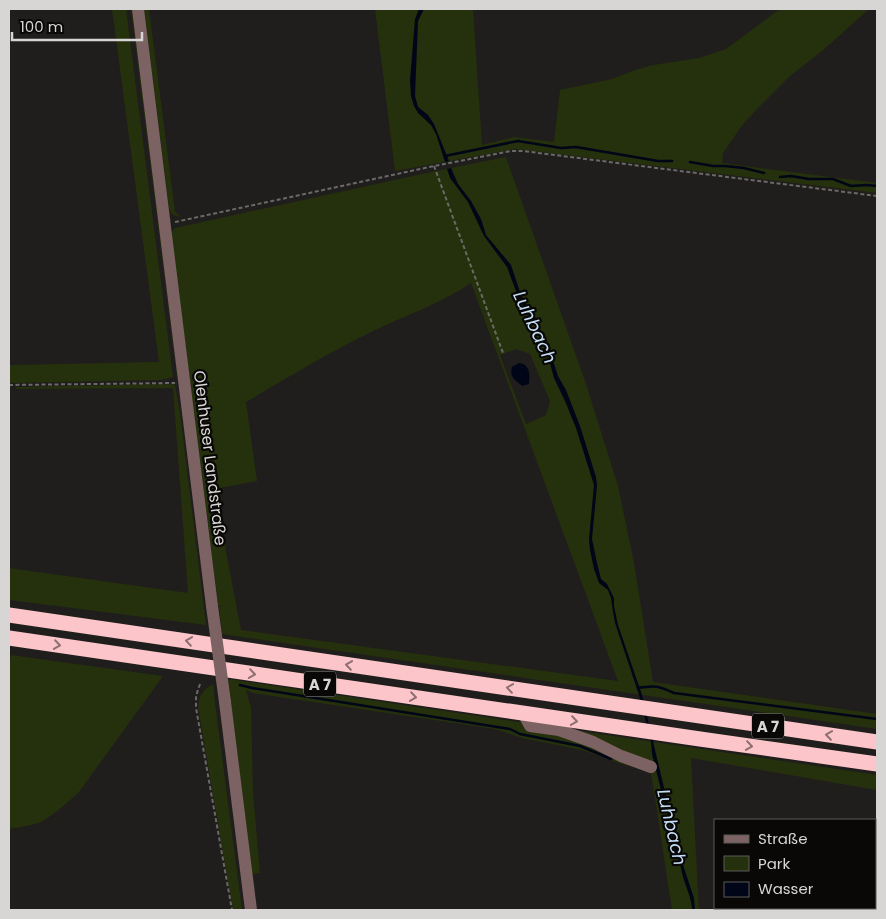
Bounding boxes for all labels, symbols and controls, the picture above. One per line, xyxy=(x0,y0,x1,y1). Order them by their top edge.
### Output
scale bar xyxy=(12,10,142,42)
text: 100 m xyxy=(20,16,63,37)
water label: Luhbach xyxy=(507,287,563,367)
street label: Olenhuser Landstraße xyxy=(188,369,232,547)
one-way arrow xyxy=(184,636,192,647)
one-way arrow xyxy=(53,639,61,650)
one-way arrow xyxy=(345,660,354,670)
one-way arrow xyxy=(248,668,257,678)
road number: A 7 xyxy=(304,672,336,696)
one-way arrow xyxy=(506,683,514,694)
one-way arrow xyxy=(410,691,418,702)
road number: A 7 xyxy=(752,714,784,738)
one-way arrow xyxy=(570,715,578,725)
one-way arrow xyxy=(825,730,833,741)
one-way arrow xyxy=(745,740,753,751)
water label: Luhbach xyxy=(651,786,693,868)
legend xyxy=(714,819,876,909)
text: Straße xyxy=(758,828,808,849)
text: Park xyxy=(758,853,790,874)
text: Wasser xyxy=(758,878,814,899)

